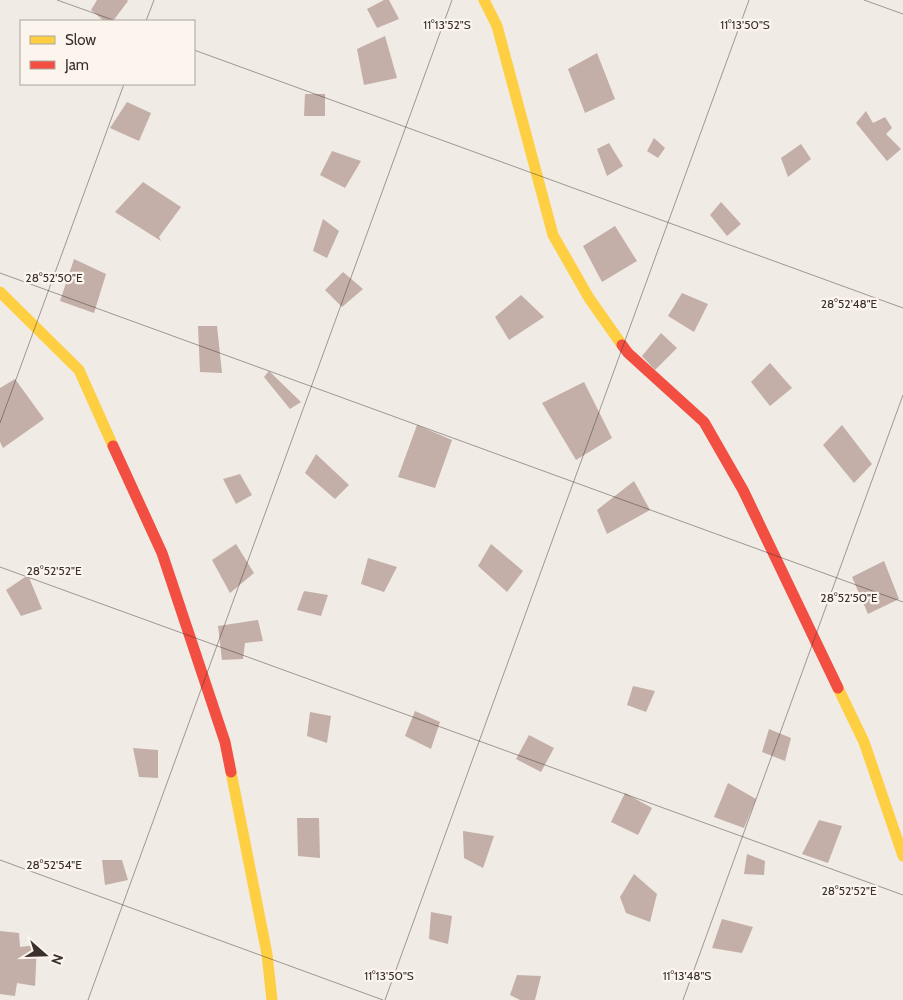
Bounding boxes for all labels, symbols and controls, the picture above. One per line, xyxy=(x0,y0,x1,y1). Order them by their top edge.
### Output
text: 11°13'52"S xyxy=(423,17,471,32)
text: 11°13'50"S xyxy=(720,17,770,32)
legend xyxy=(20,20,195,85)
text: Slow xyxy=(65,31,96,49)
text: Jam xyxy=(64,56,89,74)
text: 28°52'50"E xyxy=(25,270,83,285)
text: 28°52'48"E xyxy=(821,296,878,311)
text: 28°52'52"E xyxy=(26,563,82,578)
text: 28°52'50"E xyxy=(820,590,878,605)
text: 28°52'54"E xyxy=(26,857,82,872)
text: 28°52'52"E xyxy=(821,883,877,898)
north arrow xyxy=(20,930,70,980)
text: N xyxy=(47,952,67,967)
text: 11°13'50"S xyxy=(364,968,414,983)
text: 11°13'48"S xyxy=(663,968,711,983)

